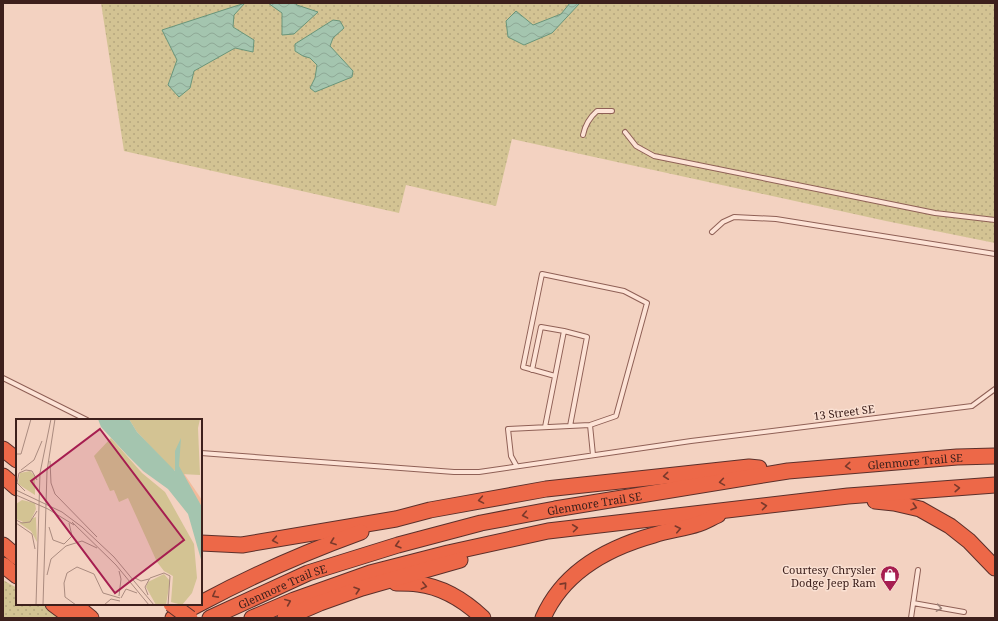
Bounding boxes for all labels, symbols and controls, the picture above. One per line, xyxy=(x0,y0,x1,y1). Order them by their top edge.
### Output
street label: 13 Street SE xyxy=(813,401,876,423)
inset map xyxy=(16,419,202,605)
street label: Glenmore Trail SE xyxy=(867,449,963,472)
one-way arrow xyxy=(845,461,851,470)
one-way arrow xyxy=(663,471,669,480)
one-way arrow xyxy=(719,477,725,486)
one-way arrow xyxy=(954,483,960,492)
street label: Glenmore Trail SE xyxy=(546,487,643,518)
one-way arrow xyxy=(478,496,485,504)
one-way arrow xyxy=(761,501,767,510)
one-way arrow xyxy=(910,502,917,511)
one-way arrow xyxy=(522,510,528,519)
one-way arrow xyxy=(572,524,578,533)
one-way arrow xyxy=(675,525,681,533)
one-way arrow xyxy=(272,535,278,543)
one-way arrow xyxy=(330,537,337,546)
one-way arrow xyxy=(395,540,402,549)
street label: Glenmore Trail SE xyxy=(235,560,328,612)
place label: Courtesy Chrysler Dodge Jeep Ram xyxy=(782,562,877,590)
shop icon: Courtesy Chrysler Dodge Jeep Ram xyxy=(879,564,901,592)
one-way arrow xyxy=(420,581,427,589)
one-way arrow xyxy=(559,582,566,590)
one-way arrow xyxy=(354,586,361,595)
one-way arrow xyxy=(212,591,219,598)
one-way arrow xyxy=(284,599,291,607)
one-way arrow xyxy=(935,603,942,612)

